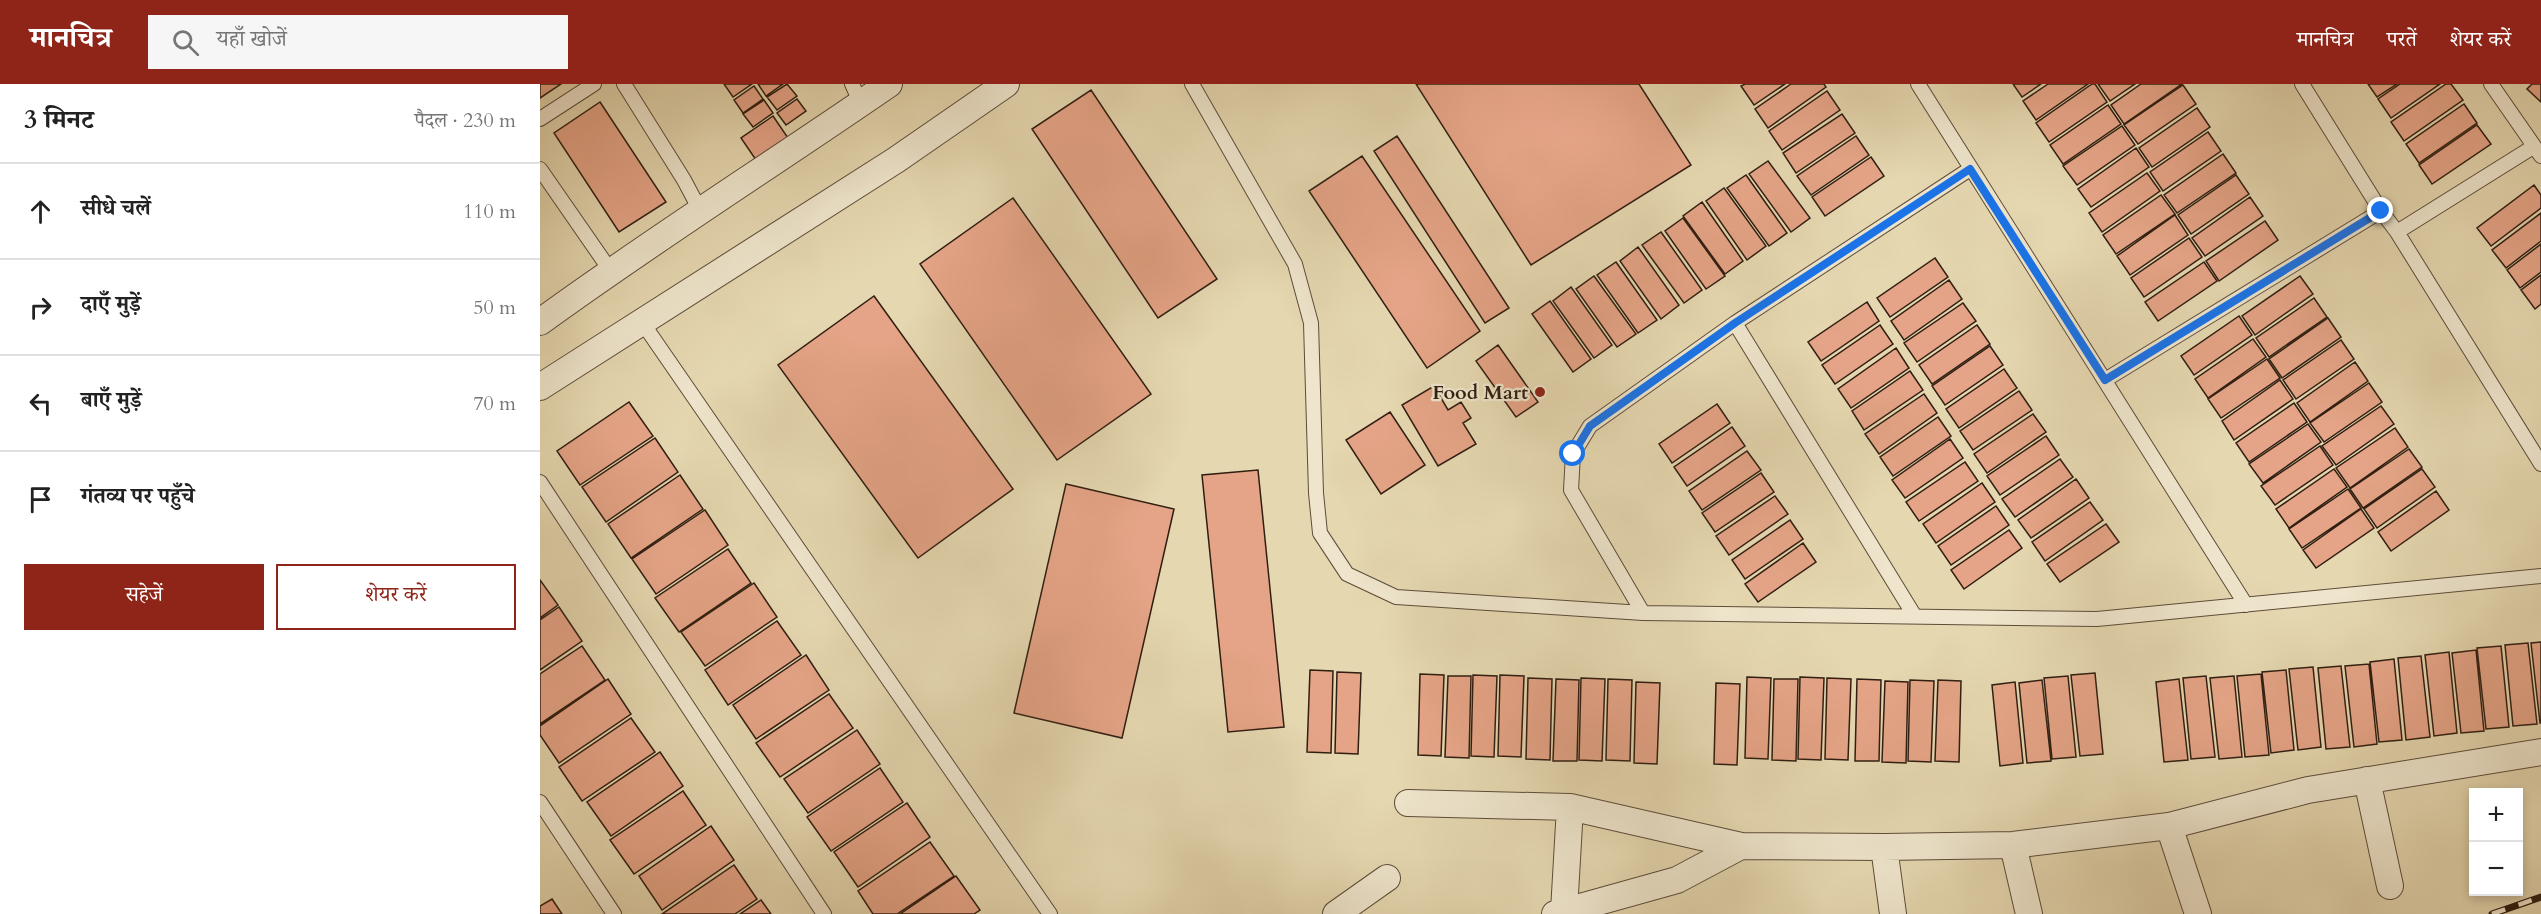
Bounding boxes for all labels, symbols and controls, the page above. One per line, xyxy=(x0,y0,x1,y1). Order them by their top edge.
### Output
search box xyxy=(148,15,568,69)
text: मानचित्र xyxy=(30,19,112,57)
text: यहाँ खोजें xyxy=(217,24,287,54)
text: मानचित्र xyxy=(2297,25,2354,54)
text: परतें xyxy=(2387,25,2417,54)
text: शेयर करें xyxy=(2450,25,2511,54)
icon: search xyxy=(169,26,202,59)
text: 3 मिनट xyxy=(24,102,94,137)
text: पैदल · 230 m xyxy=(414,107,516,134)
text: सीधे चलें xyxy=(81,193,151,223)
icon: ahead xyxy=(24,195,57,228)
route end xyxy=(2367,197,2393,223)
text: 110 m xyxy=(463,198,516,225)
text: दाएँ मुड़ें xyxy=(81,289,141,319)
icon: right xyxy=(24,291,57,324)
text: 50 m xyxy=(473,294,516,321)
place label: Food Mart xyxy=(1432,379,1528,406)
text: बाएँ मुड़ें xyxy=(81,385,141,415)
marker: Food Mart xyxy=(1533,385,1547,399)
icon: left xyxy=(24,387,57,420)
text: 70 m xyxy=(473,390,516,417)
route start xyxy=(1559,440,1585,466)
text: गंतव्य पर पहुँचे xyxy=(81,481,195,511)
icon: arrive xyxy=(24,483,57,516)
button: सहेजें xyxy=(24,564,264,630)
button: शेयर करें xyxy=(276,564,516,630)
map controls xyxy=(2469,788,2523,896)
button: + xyxy=(2469,788,2523,842)
button: − xyxy=(2469,842,2523,896)

